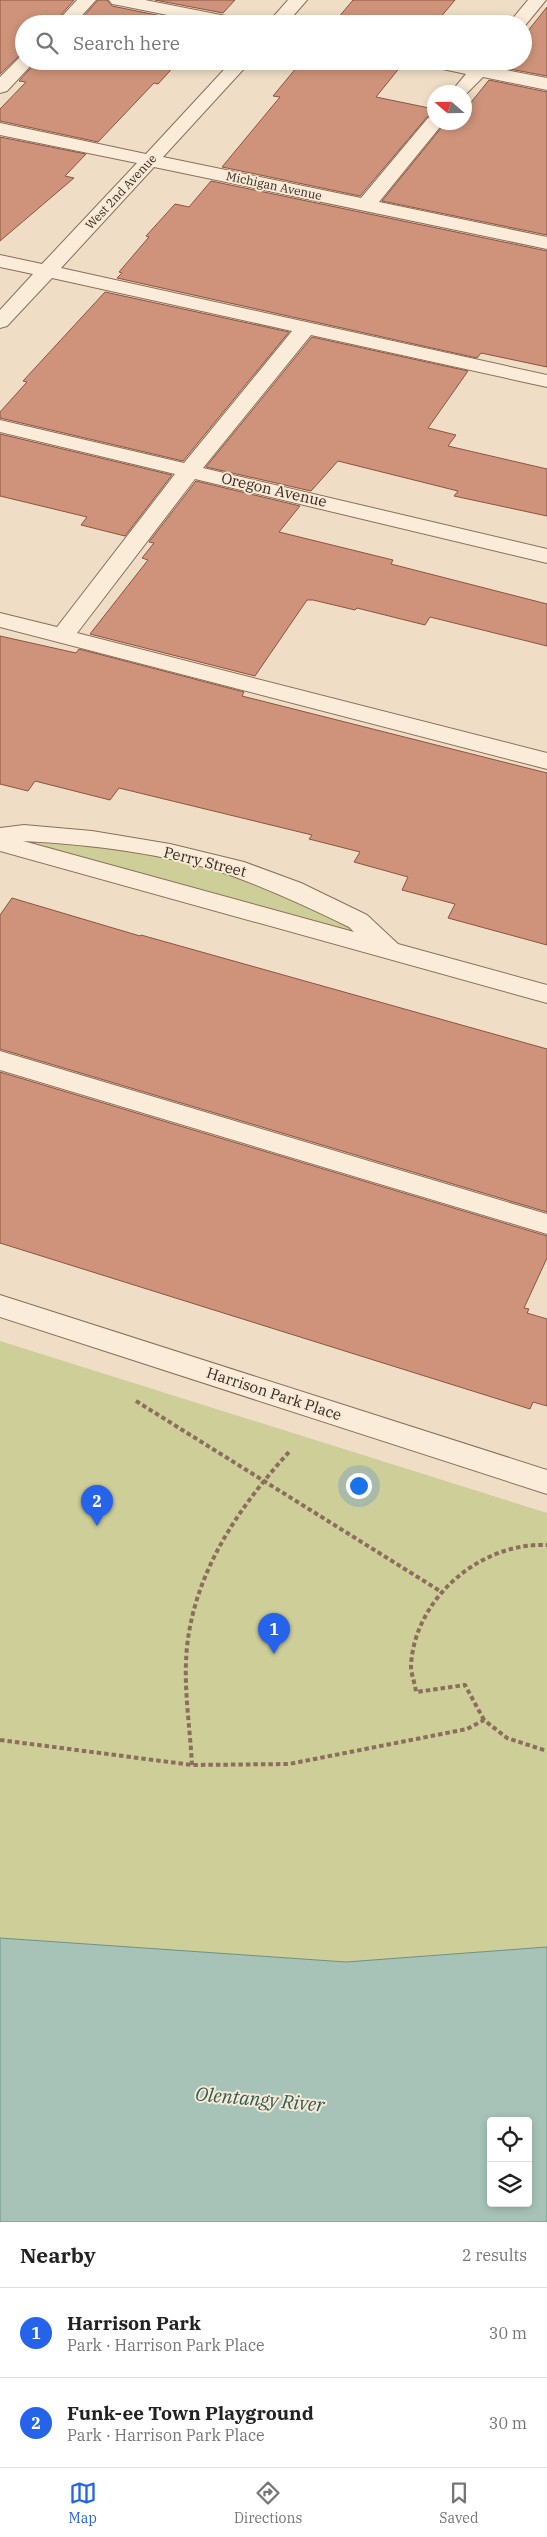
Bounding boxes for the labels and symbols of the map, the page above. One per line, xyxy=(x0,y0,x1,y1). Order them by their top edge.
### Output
north arrow xyxy=(427,85,472,130)
street label: West 2nd Avenue xyxy=(82,151,159,232)
street label: Michigan Avenue xyxy=(225,168,323,203)
street label: Oregon Avenue xyxy=(219,468,329,511)
street label: Perry Street xyxy=(162,842,248,881)
street label: Harrison Park Place xyxy=(204,1363,344,1424)
your location xyxy=(346,1473,372,1499)
pin: 2 xyxy=(81,1485,113,1526)
pin: 1 xyxy=(258,1613,290,1654)
water label: Olentangy River xyxy=(194,2081,326,2117)

